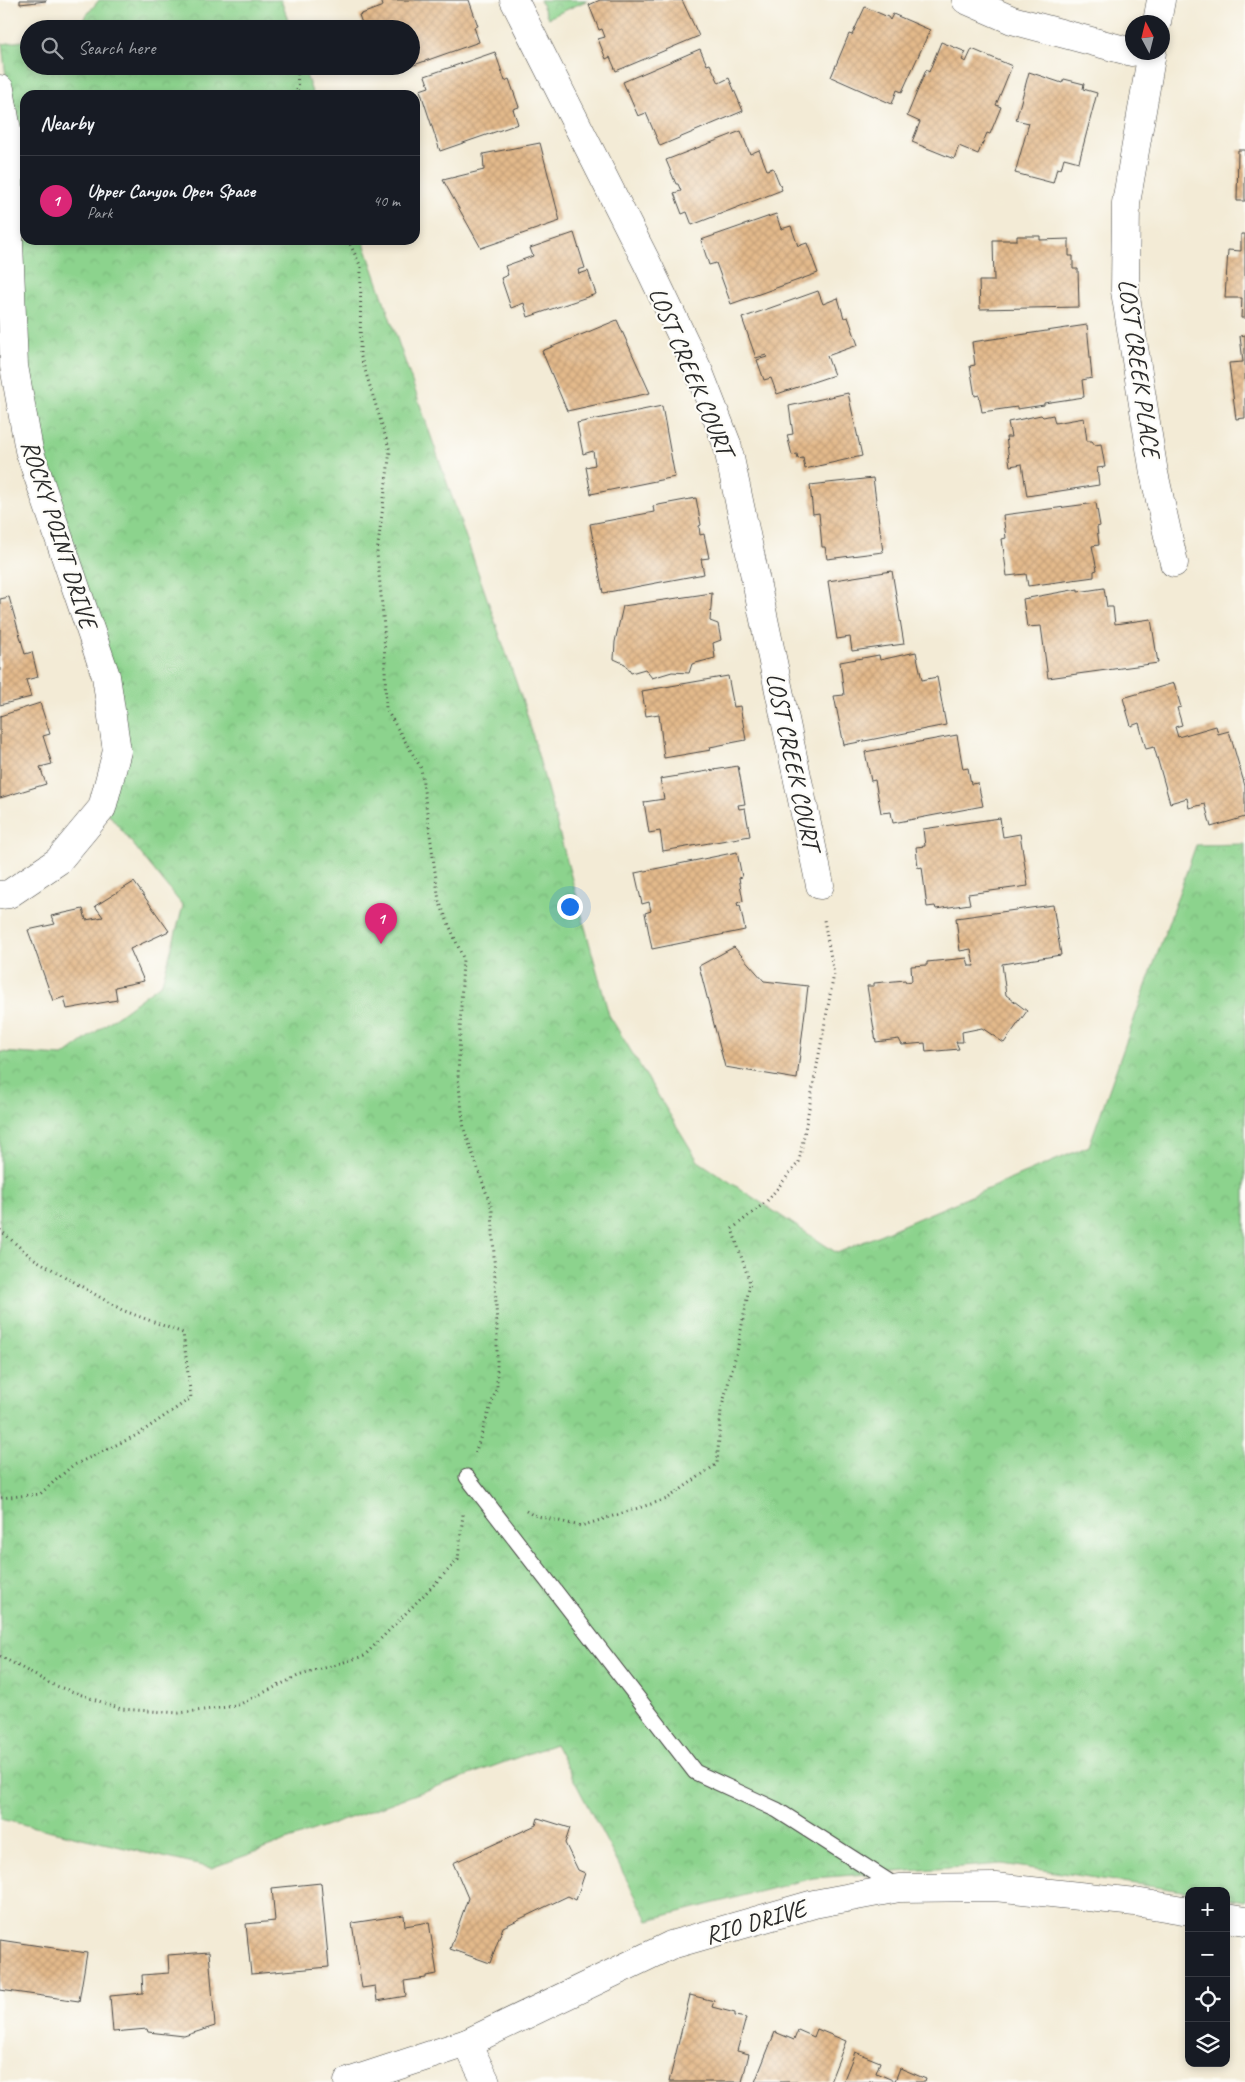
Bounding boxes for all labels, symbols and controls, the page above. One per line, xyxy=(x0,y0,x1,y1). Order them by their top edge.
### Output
north arrow xyxy=(1125,15,1170,60)
search box xyxy=(20,20,420,75)
icon: search xyxy=(38,34,66,62)
text: Search here xyxy=(78,36,155,60)
text: Nearby xyxy=(40,110,93,136)
text: Upper Canyon Open Space xyxy=(87,179,255,203)
text: 1 xyxy=(52,191,60,211)
text: 40 m xyxy=(373,191,400,211)
text: Park xyxy=(87,203,112,223)
street label: LOST CREEK PLACE xyxy=(1111,277,1168,463)
street label: LOST CREEK COURT xyxy=(641,282,743,466)
street label: ROCKY POINT DRIVE xyxy=(14,436,106,636)
street label: LOST CREEK COURT xyxy=(759,670,829,859)
your location xyxy=(557,894,583,920)
pin: 1 xyxy=(365,903,397,944)
map controls xyxy=(1185,1887,1230,2067)
button: + xyxy=(1185,1887,1230,1932)
street label: RIO DRIVE xyxy=(701,1892,812,1952)
button: − xyxy=(1185,1932,1230,1977)
button: locate xyxy=(1185,1977,1230,2022)
button: layers xyxy=(1185,2022,1230,2067)

